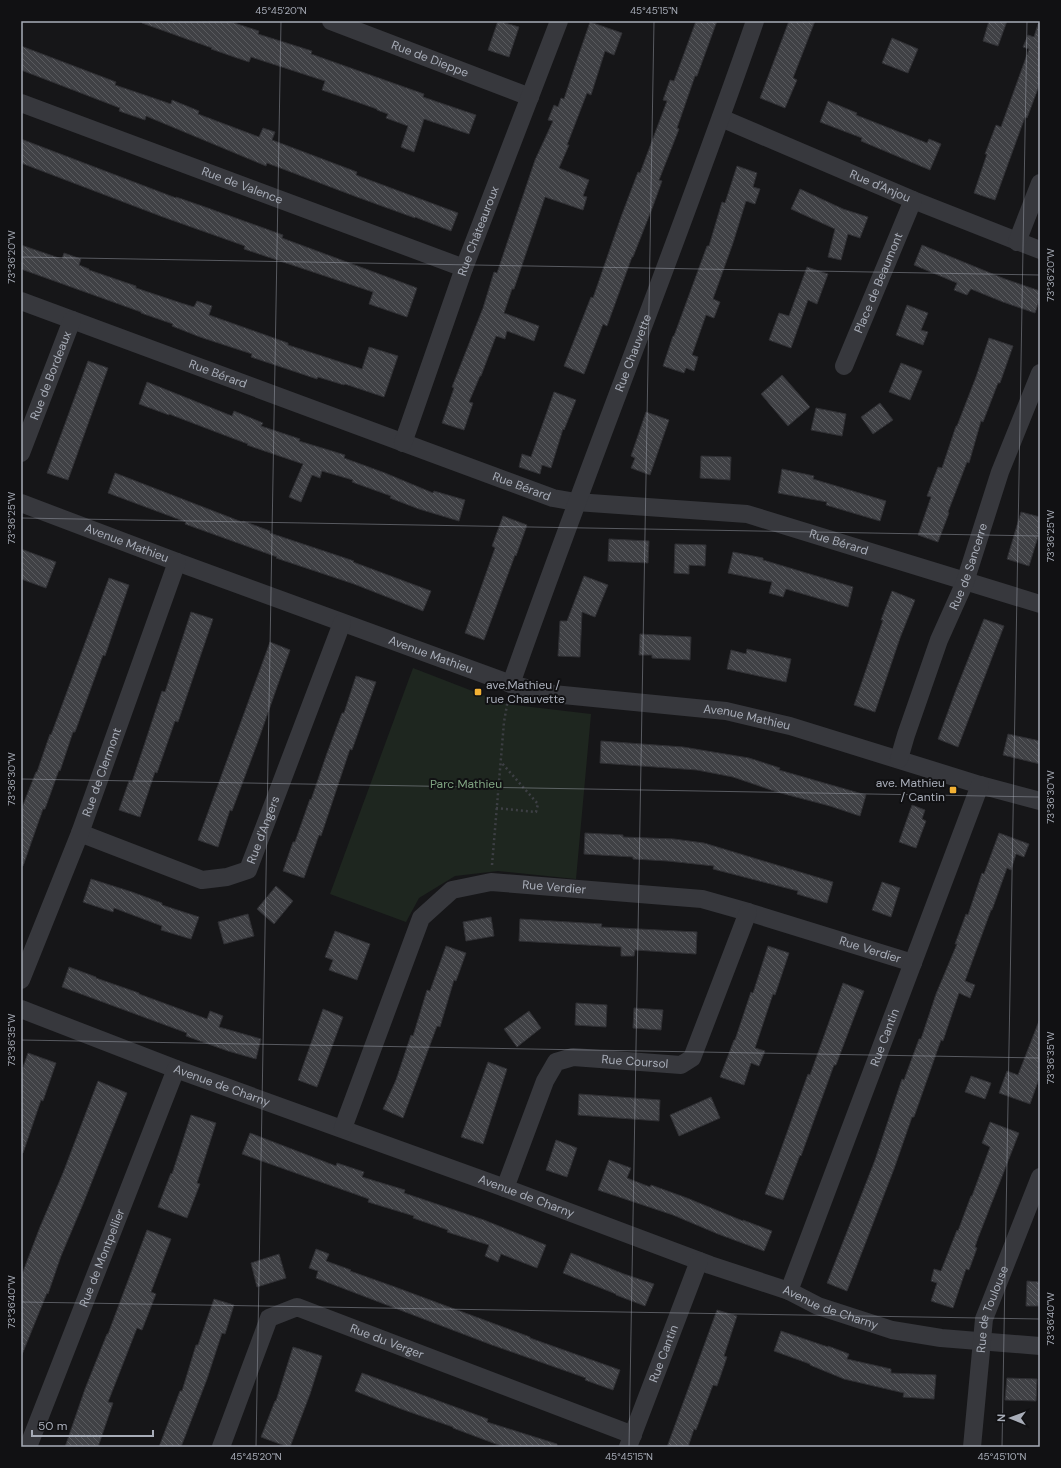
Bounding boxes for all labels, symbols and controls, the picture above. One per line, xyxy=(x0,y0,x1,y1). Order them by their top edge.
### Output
text: 45°45'20"N xyxy=(255,4,307,17)
text: 45°45'15"N xyxy=(630,4,678,17)
street label: Rue de Dieppe xyxy=(389,37,471,81)
street label: Rue de Valence xyxy=(199,163,285,208)
street label: Rue d'Anjou xyxy=(847,166,913,206)
street label: Rue Châteauroux xyxy=(454,184,503,278)
text: 73°36'20"W xyxy=(5,230,18,284)
street label: Place de Beaumont xyxy=(851,230,907,336)
text: 73°36'20"W xyxy=(1044,248,1057,302)
street label: Rue Chauvette xyxy=(611,312,655,394)
street label: Rue de Bordeaux xyxy=(26,329,75,422)
street label: Rue Bérard xyxy=(187,356,249,392)
street label: Rue Bérard xyxy=(490,468,553,505)
text: 73°36'25"W xyxy=(5,491,18,544)
text: 73°36'25"W xyxy=(1044,509,1057,562)
street label: Avenue Mathieu xyxy=(82,520,171,566)
street label: Rue de Sancerre xyxy=(946,521,991,612)
street label: Rue Bérard xyxy=(807,526,870,559)
street label: Avenue Mathieu xyxy=(386,632,475,677)
place label: ave.Mathieu / rue Chauvette xyxy=(486,677,565,707)
marker: ave.Mathieu / rue Chauvette xyxy=(473,687,483,697)
street label: Avenue Mathieu xyxy=(703,701,792,734)
street label: Rue de Clermont xyxy=(78,725,125,819)
text: 73°36'30"W xyxy=(5,752,18,806)
text: 73°36'30"W xyxy=(1044,770,1057,824)
place label: ave. Mathieu / Cantin xyxy=(876,775,945,805)
park label: Parc Mathieu xyxy=(430,776,502,792)
marker: ave. Mathieu / Cantin xyxy=(948,785,958,795)
street label: Rue d'Angers xyxy=(243,794,283,866)
street label: Rue Verdier xyxy=(522,877,587,898)
street label: Rue Verdier xyxy=(837,933,904,967)
street label: Rue Cantin xyxy=(867,1006,903,1069)
text: 73°36'35"W xyxy=(5,1013,18,1066)
text: 73°36'35"W xyxy=(1044,1031,1057,1084)
street label: Rue Coursol xyxy=(601,1051,669,1072)
street label: Avenue de Charny xyxy=(171,1061,273,1110)
street label: Avenue de Charny xyxy=(476,1171,577,1222)
street label: Rue de Montpellier xyxy=(76,1206,129,1309)
street label: Rue de Toulouse xyxy=(973,1263,1012,1354)
text: 73°36'40"W xyxy=(5,1275,18,1329)
street label: Avenue de Charny xyxy=(781,1282,881,1333)
text: 73°36'40"W xyxy=(1044,1292,1057,1346)
street label: Rue du Verger xyxy=(348,1320,427,1363)
street label: Rue Cantin xyxy=(645,1322,682,1385)
north arrow xyxy=(991,1398,1031,1438)
scale bar xyxy=(32,1412,153,1438)
text: N xyxy=(994,1414,1008,1422)
text: 50 m xyxy=(38,1418,67,1434)
text: 45°45'20"N xyxy=(230,1450,282,1463)
text: 45°45'15"N xyxy=(605,1450,653,1463)
text: 45°45'10"N xyxy=(978,1450,1027,1463)

